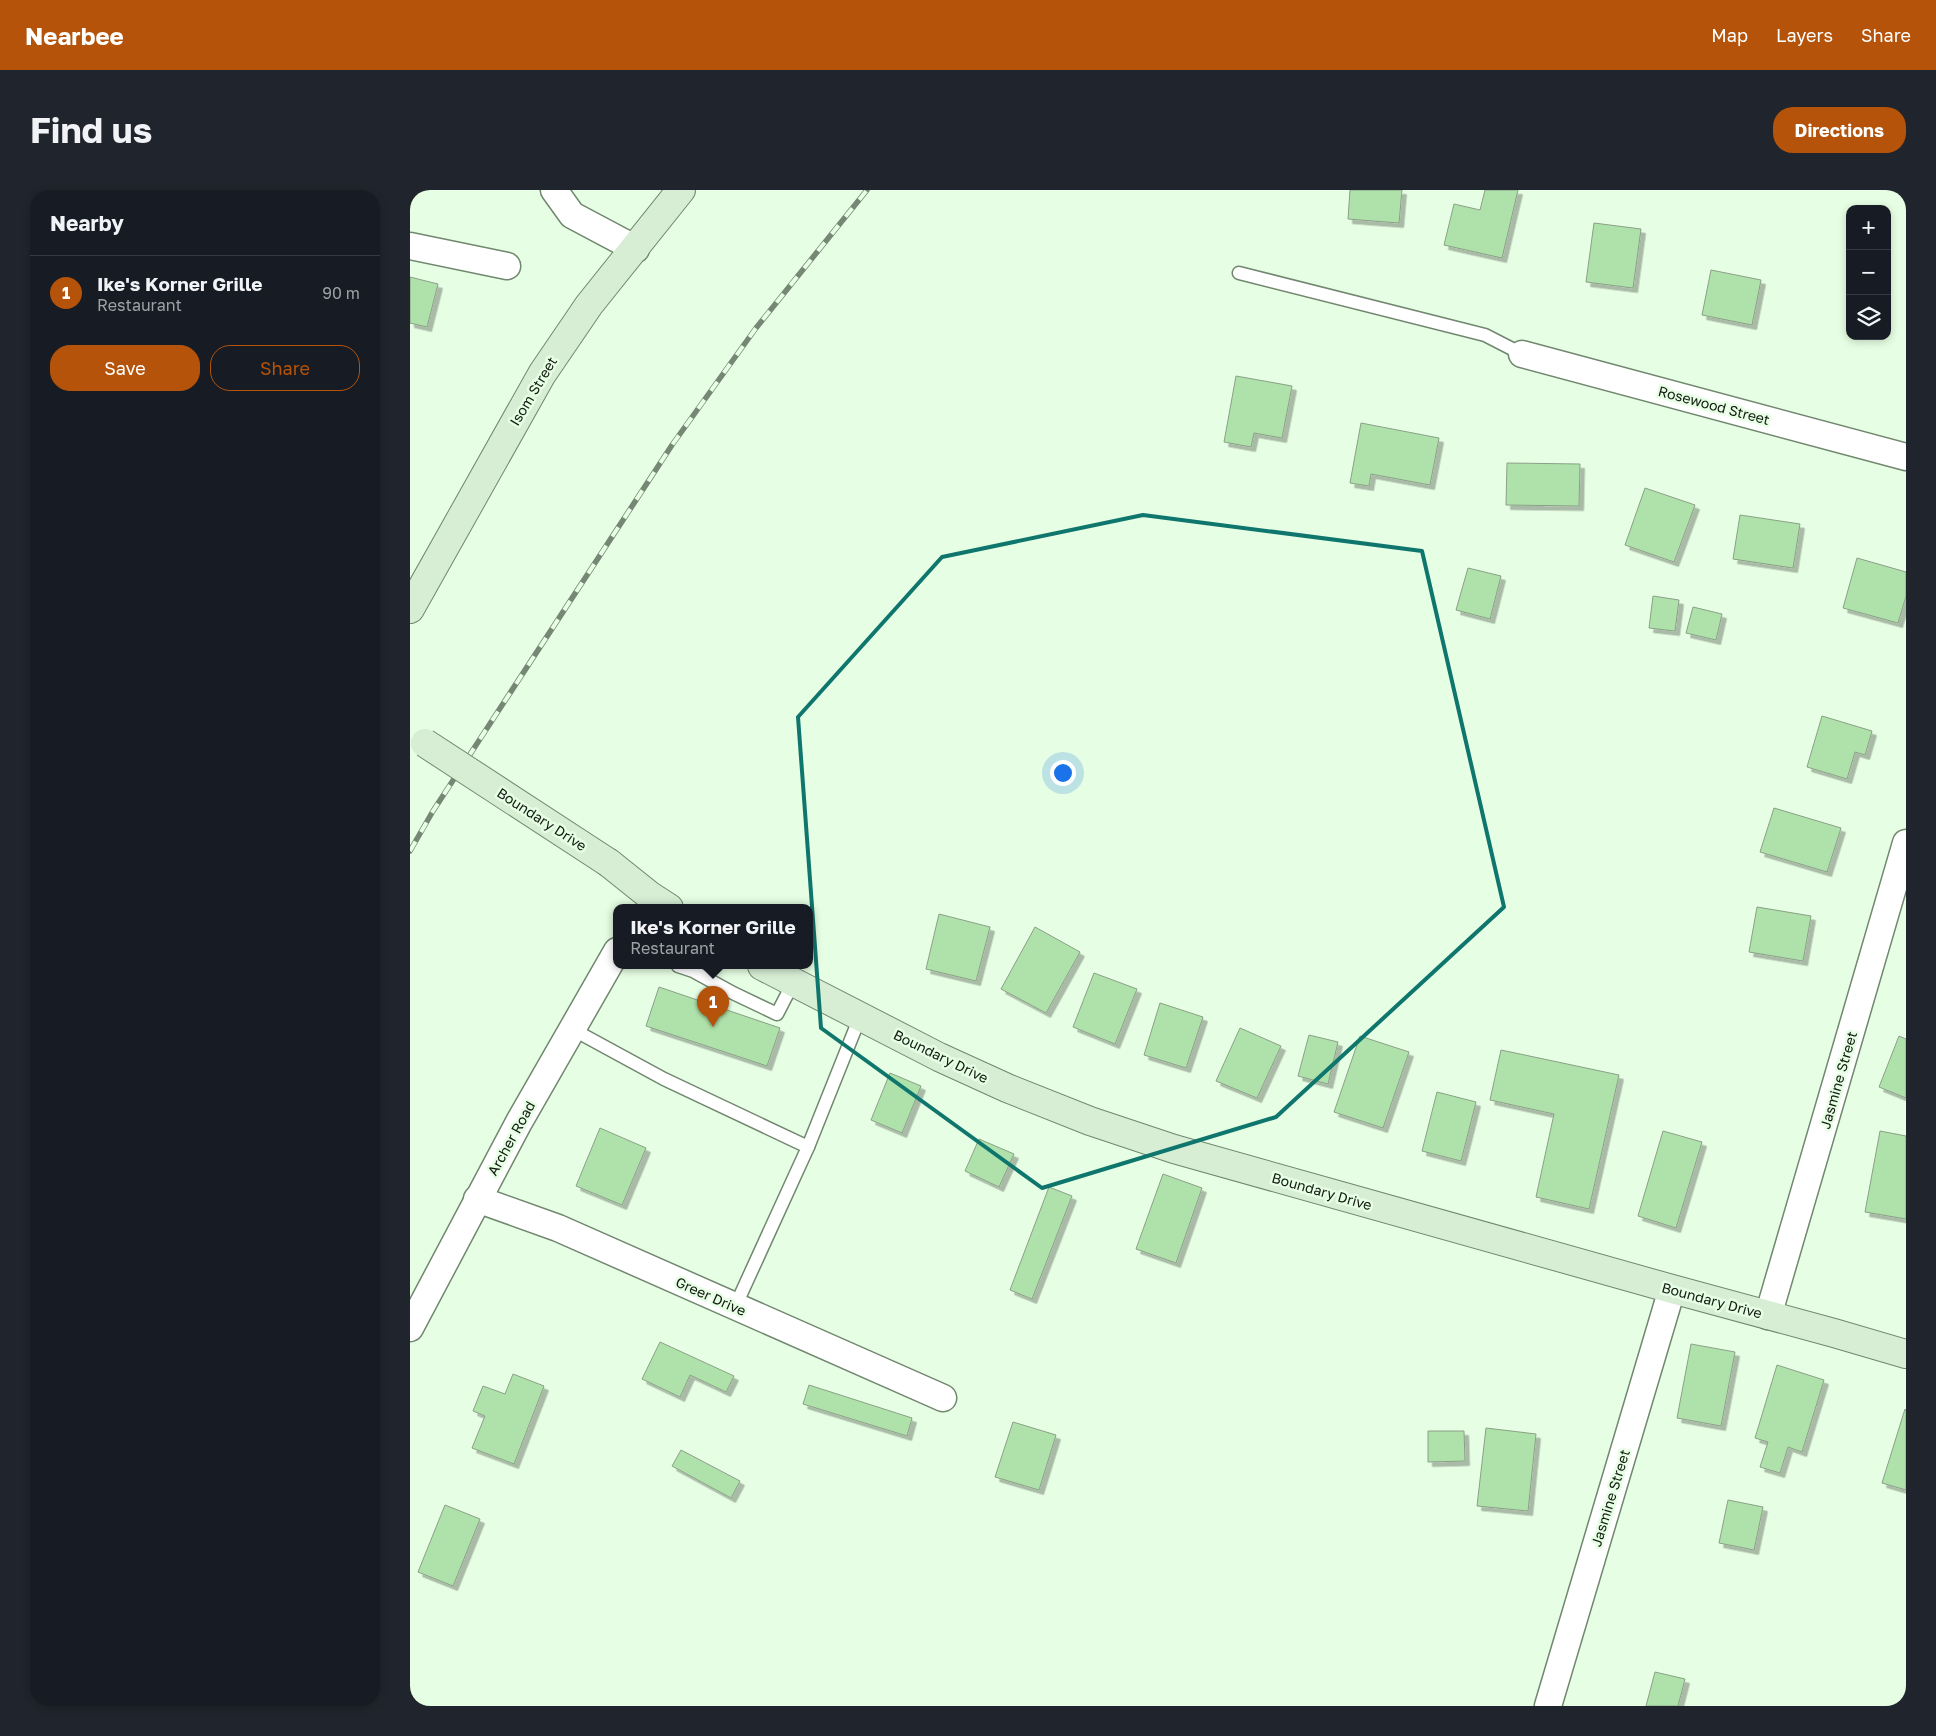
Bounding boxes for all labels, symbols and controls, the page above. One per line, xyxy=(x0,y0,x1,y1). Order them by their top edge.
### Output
text: Nearbee xyxy=(25,21,124,50)
text: Map xyxy=(1711,24,1748,46)
text: Layers xyxy=(1776,24,1833,46)
text: Share xyxy=(1861,24,1911,46)
button: Directions xyxy=(1773,107,1906,153)
text: Find us xyxy=(30,109,152,151)
map controls xyxy=(1846,205,1891,340)
button: + xyxy=(1846,205,1891,250)
text: Nearby xyxy=(50,210,124,236)
button: − xyxy=(1846,250,1891,295)
text: Ike's Korner Grille xyxy=(97,272,263,295)
text: 1 xyxy=(62,283,70,303)
text: 90 m xyxy=(322,283,360,303)
text: Restaurant xyxy=(97,295,182,315)
button: layers xyxy=(1846,295,1891,340)
button: Save xyxy=(50,345,200,391)
button: Share xyxy=(210,345,360,391)
street label: Isom Street xyxy=(506,353,560,429)
street label: Rosewood Street xyxy=(1656,382,1772,428)
your location xyxy=(1050,760,1076,786)
street label: Boundary Drive xyxy=(494,784,590,854)
popup xyxy=(613,904,813,969)
text: Ike's Korner Grille xyxy=(630,915,796,938)
text: Restaurant xyxy=(630,938,715,958)
pin: 1 xyxy=(697,986,729,1027)
street label: Boundary Drive xyxy=(891,1026,991,1086)
street label: Jasmine Street xyxy=(1816,1029,1860,1131)
street label: Archer Road xyxy=(484,1098,538,1178)
street label: Boundary Drive xyxy=(1270,1169,1374,1213)
street label: Greer Drive xyxy=(673,1273,749,1319)
street label: Boundary Drive xyxy=(1660,1278,1764,1322)
street label: Jasmine Street xyxy=(1587,1447,1633,1549)

